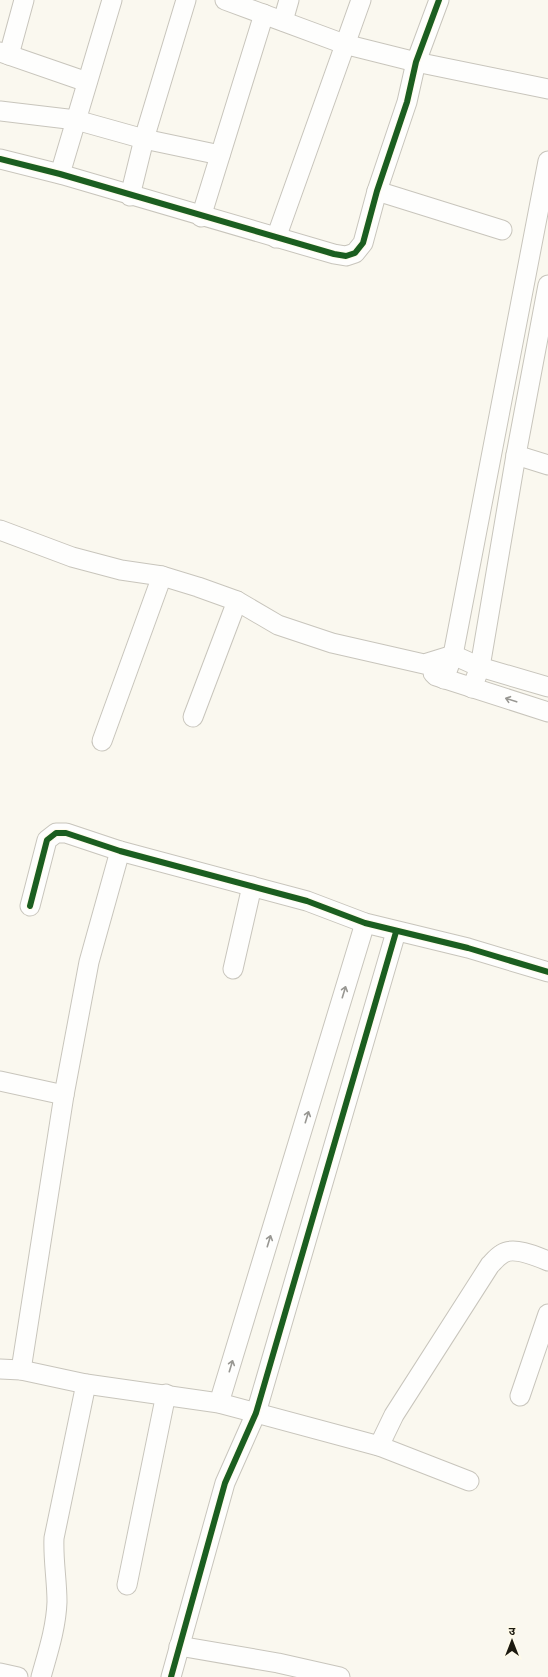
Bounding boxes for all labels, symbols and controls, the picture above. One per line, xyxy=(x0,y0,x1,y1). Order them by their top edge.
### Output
one-way arrow xyxy=(505,696,518,703)
one-way arrow xyxy=(341,986,348,999)
one-way arrow xyxy=(303,1111,311,1123)
one-way arrow xyxy=(266,1235,273,1248)
one-way arrow xyxy=(228,1359,235,1372)
north arrow xyxy=(492,1621,532,1661)
text: उ xyxy=(509,1624,516,1637)

